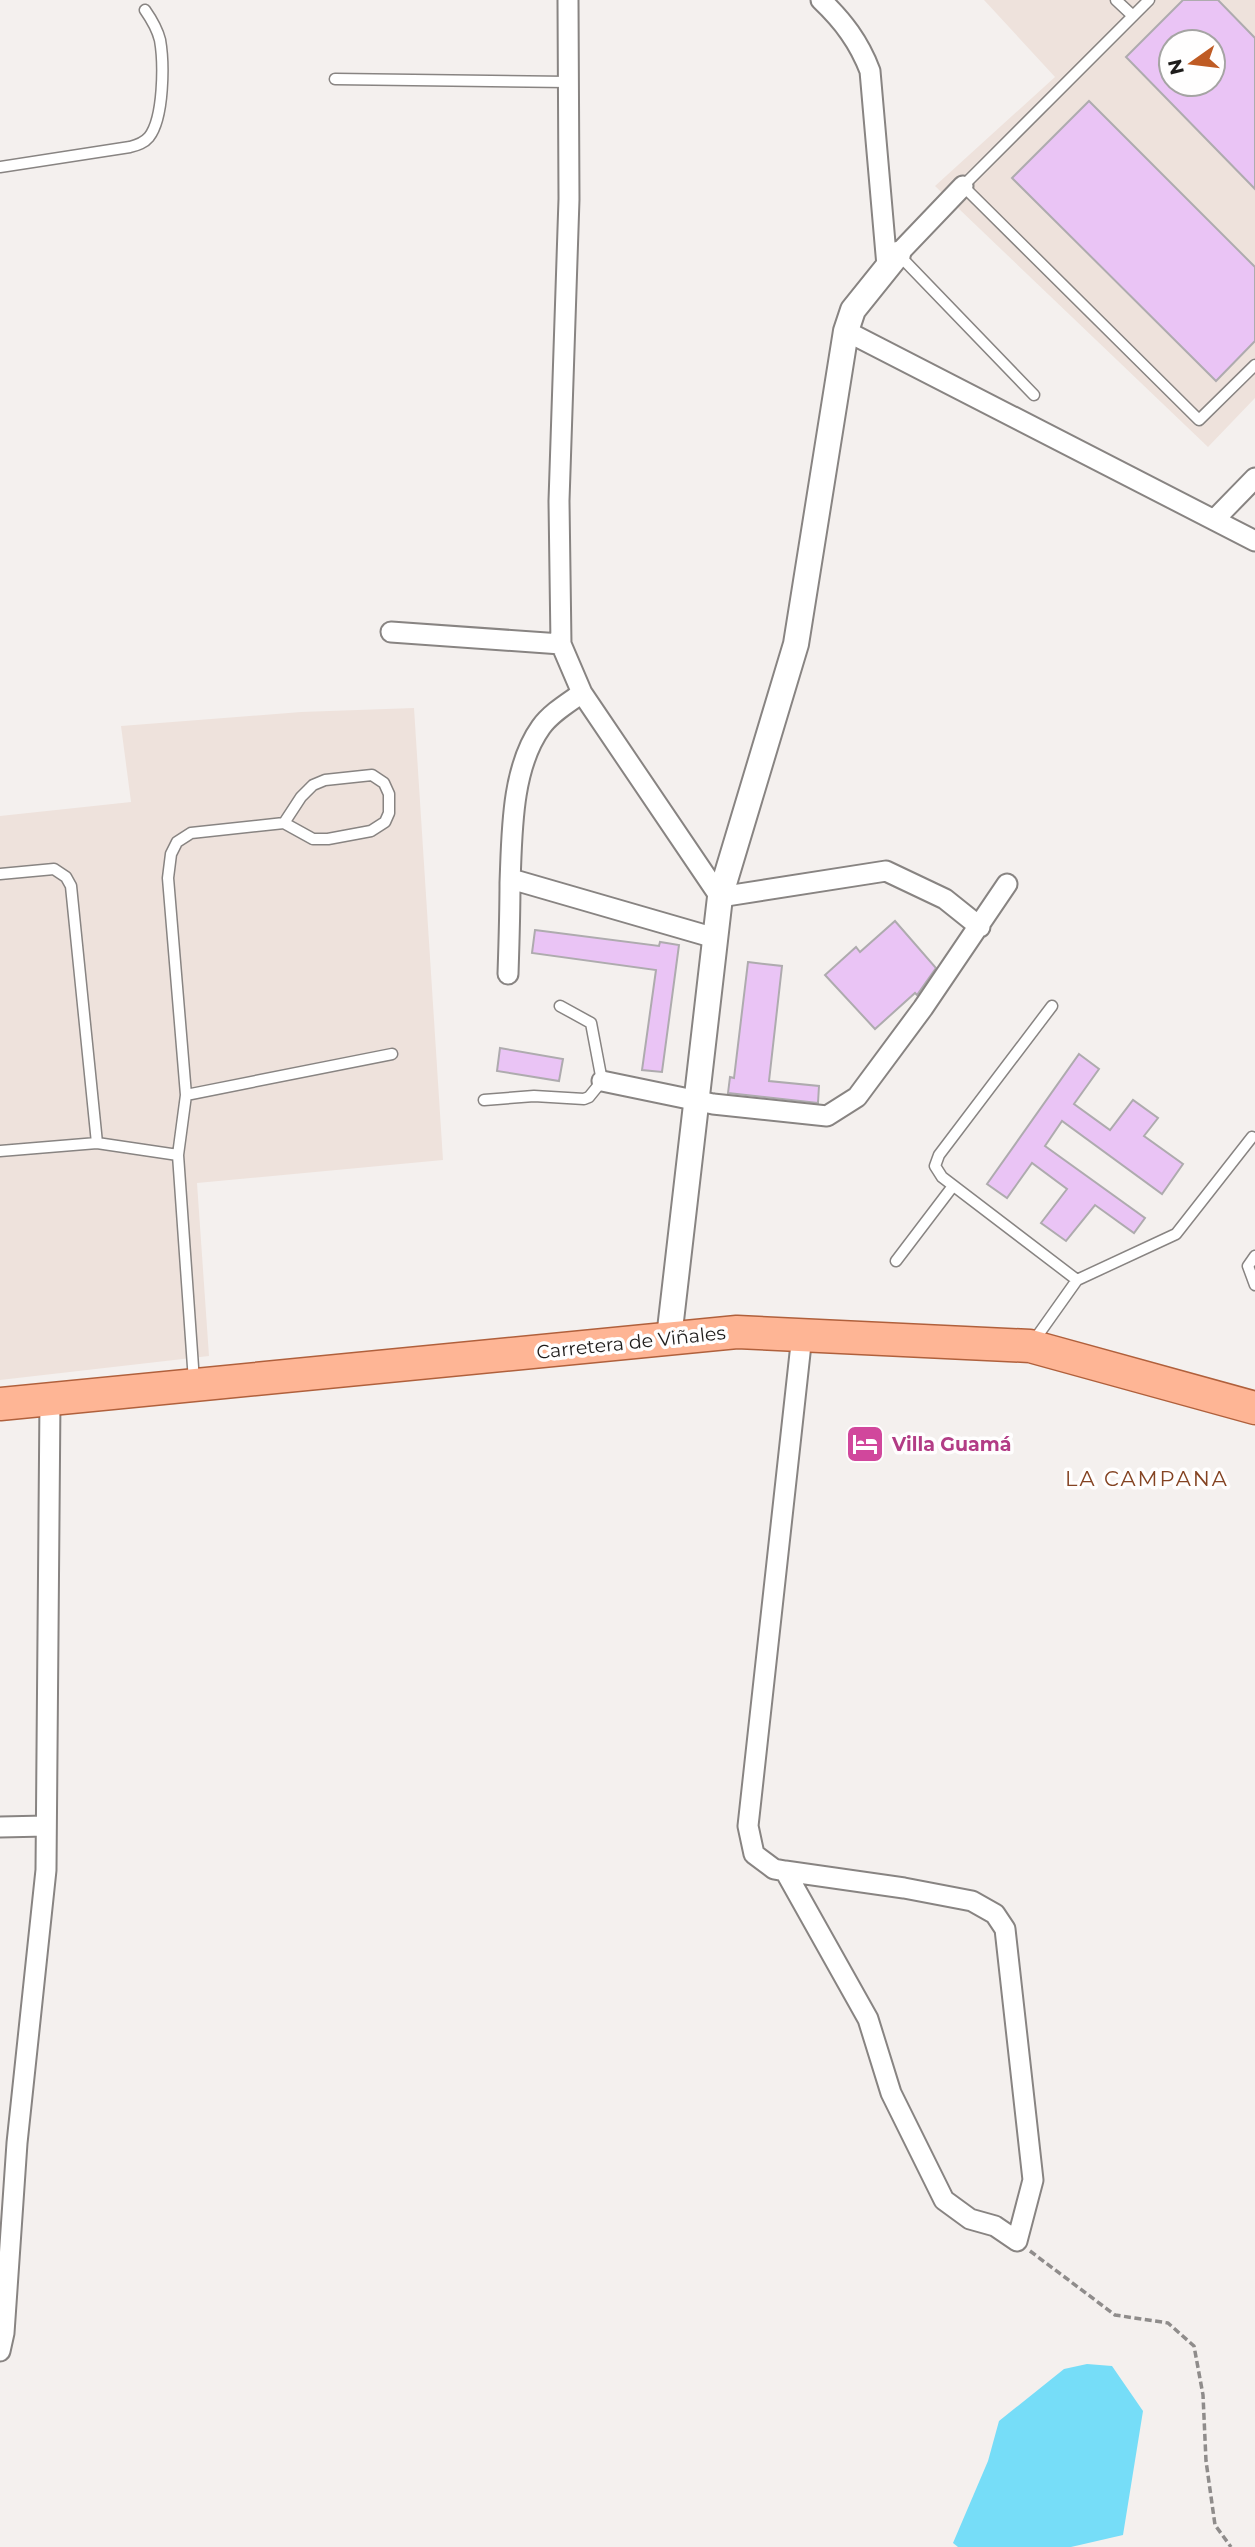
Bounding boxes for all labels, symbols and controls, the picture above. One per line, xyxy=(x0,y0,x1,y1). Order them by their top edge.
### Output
north arrow xyxy=(1157,28,1227,98)
text: N xyxy=(1163,57,1189,77)
street label: Carretera de Viñales xyxy=(535,1321,727,1364)
hotel icon: Villa Guamá xyxy=(844,1423,886,1465)
place label: Villa Guamá xyxy=(891,1433,1011,1456)
district label: LA CAMPANA xyxy=(1065,1466,1229,1491)

